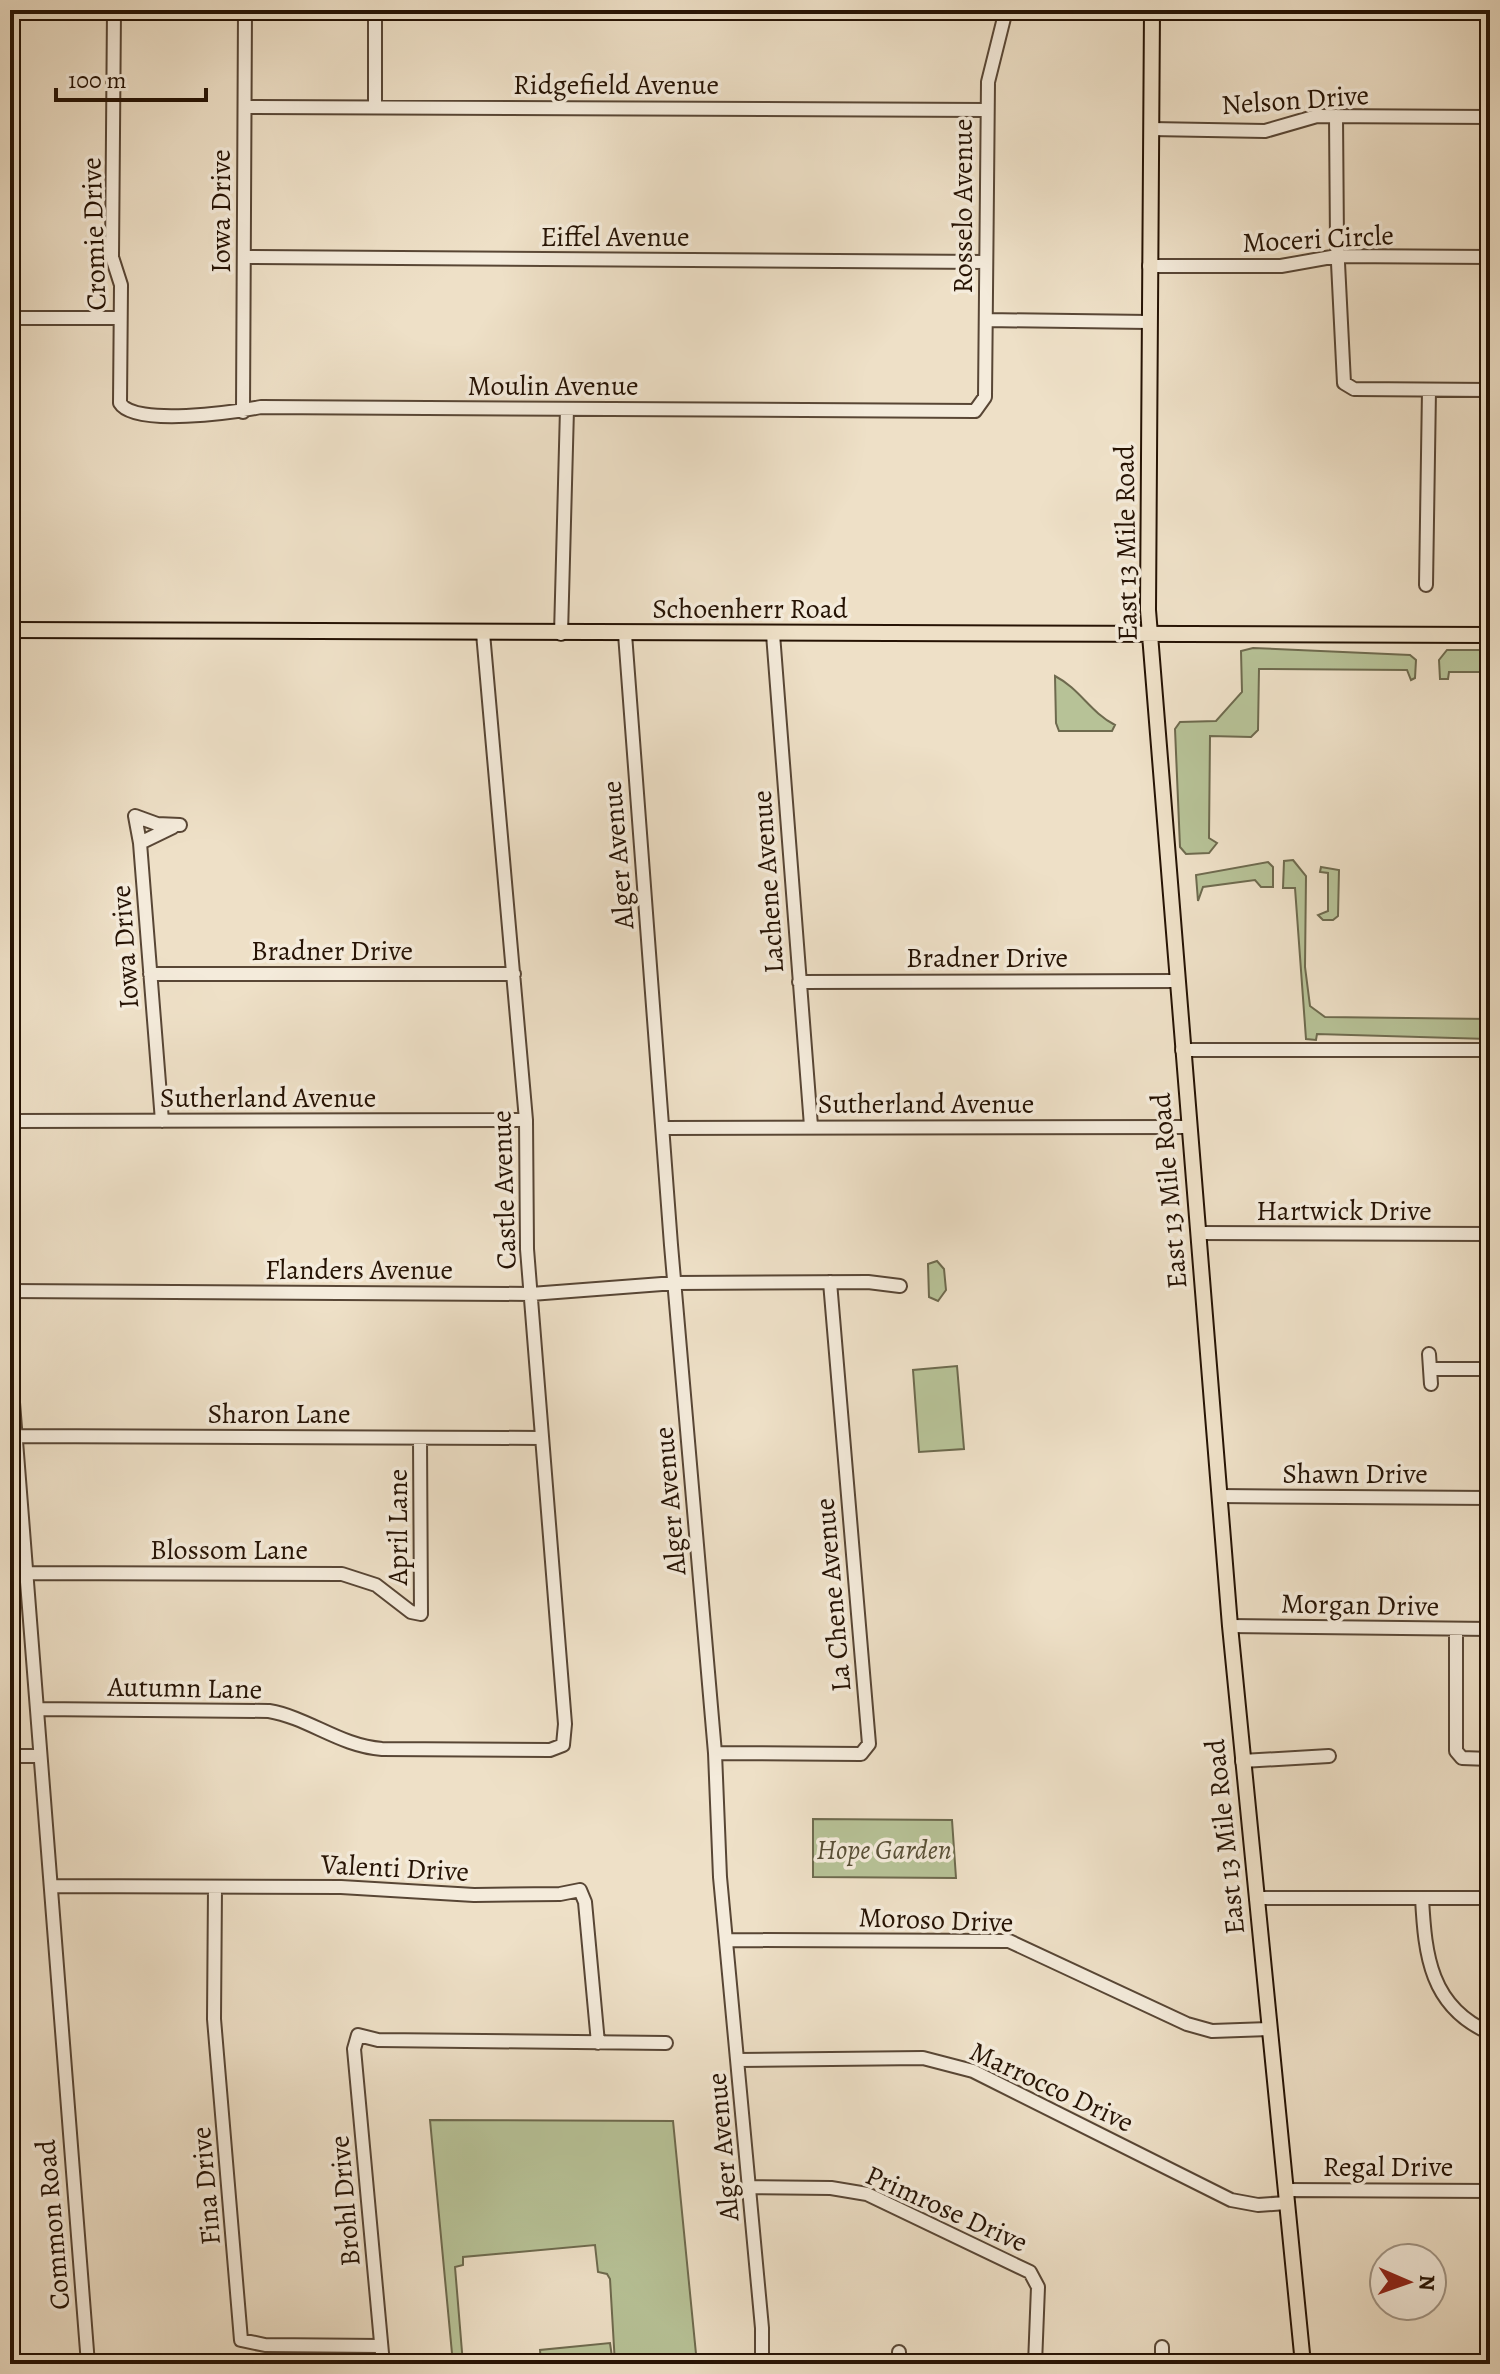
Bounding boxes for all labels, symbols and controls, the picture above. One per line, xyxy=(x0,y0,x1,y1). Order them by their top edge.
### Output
scale bar xyxy=(56,52,206,102)
text: 100 m xyxy=(68,64,127,96)
street label: Ridgefield Avenue xyxy=(513,66,719,104)
street label: Nelson Drive xyxy=(1220,76,1370,124)
street label: Rosselo Avenue xyxy=(944,119,982,293)
street label: Iowa Drive xyxy=(202,149,240,273)
street label: Cromie Drive xyxy=(72,157,116,311)
street label: Moceri Circle xyxy=(1241,216,1395,262)
street label: Eiffel Avenue xyxy=(540,218,690,256)
street label: Moulin Avenue xyxy=(467,367,639,405)
street label: East 13 Mile Road xyxy=(1105,444,1147,642)
street label: Schoenherr Road xyxy=(652,590,849,628)
street label: Alger Avenue xyxy=(593,779,643,932)
street label: Lachene Avenue xyxy=(743,789,793,975)
street label: Iowa Drive xyxy=(102,884,148,1010)
street label: Bradner Drive xyxy=(251,932,413,970)
street label: Bradner Drive xyxy=(906,939,1068,977)
street label: Sutherland Avenue xyxy=(160,1079,376,1117)
street label: Sutherland Avenue xyxy=(818,1085,1034,1123)
street label: East 13 Mile Road xyxy=(1141,1090,1196,1290)
street label: Castle Avenue xyxy=(482,1110,526,1270)
street label: Hartwick Drive xyxy=(1256,1192,1432,1230)
street label: Flanders Avenue xyxy=(265,1251,453,1289)
street label: Sharon Lane xyxy=(208,1395,350,1433)
street label: Alger Avenue xyxy=(645,1425,695,1578)
street label: Shawn Drive xyxy=(1282,1455,1428,1493)
street label: April Lane xyxy=(379,1469,417,1586)
street label: La Chene Avenue xyxy=(806,1496,860,1694)
street label: Blossom Lane xyxy=(150,1531,308,1569)
street label: Morgan Drive xyxy=(1281,1585,1439,1625)
street label: Autumn Lane xyxy=(106,1668,263,1708)
street label: East 13 Mile Road xyxy=(1196,1736,1254,1937)
park label: Hope Garden xyxy=(816,1831,952,1869)
street label: Valenti Drive xyxy=(319,1845,470,1891)
street label: Moroso Drive xyxy=(858,1898,1014,1942)
street label: Marrocco Drive xyxy=(963,2032,1140,2141)
street label: Alger Avenue xyxy=(698,2071,748,2224)
street label: Fina Drive xyxy=(182,2125,230,2247)
street label: Brohl Drive xyxy=(320,2134,370,2268)
street label: Common Road xyxy=(27,2137,79,2312)
street label: Regal Drive xyxy=(1323,2148,1453,2186)
street label: Primrose Drive xyxy=(860,2156,1034,2262)
north arrow xyxy=(1368,2242,1448,2322)
text: N xyxy=(1412,2274,1442,2291)

